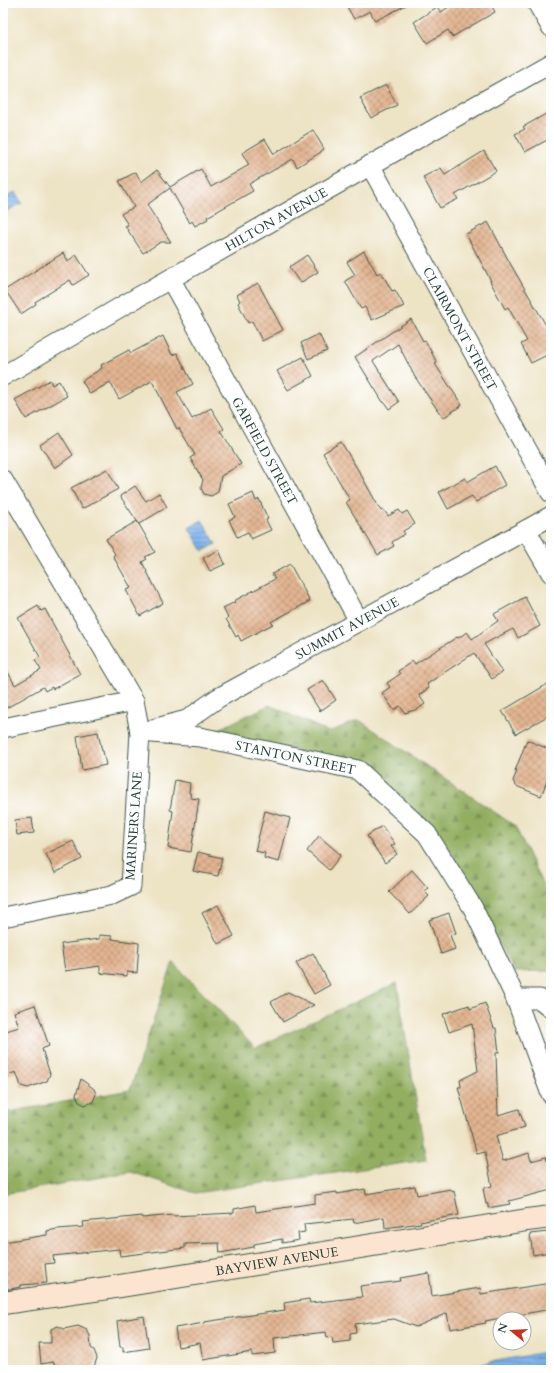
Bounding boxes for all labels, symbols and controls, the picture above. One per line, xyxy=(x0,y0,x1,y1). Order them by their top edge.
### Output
street label: HILTON AVENUE xyxy=(222,184,331,256)
street label: CLAIRMONT STREET xyxy=(418,264,501,395)
street label: GARFIELD STREET xyxy=(227,394,302,509)
street label: SUMMIT AVENUE xyxy=(292,593,402,664)
street label: STANTON STREET xyxy=(234,737,358,779)
street label: MARINERS LANE xyxy=(121,771,147,881)
street label: BAYVIEW AVENUE xyxy=(214,1243,340,1280)
north arrow xyxy=(492,1311,532,1351)
text: N xyxy=(494,1321,512,1335)

